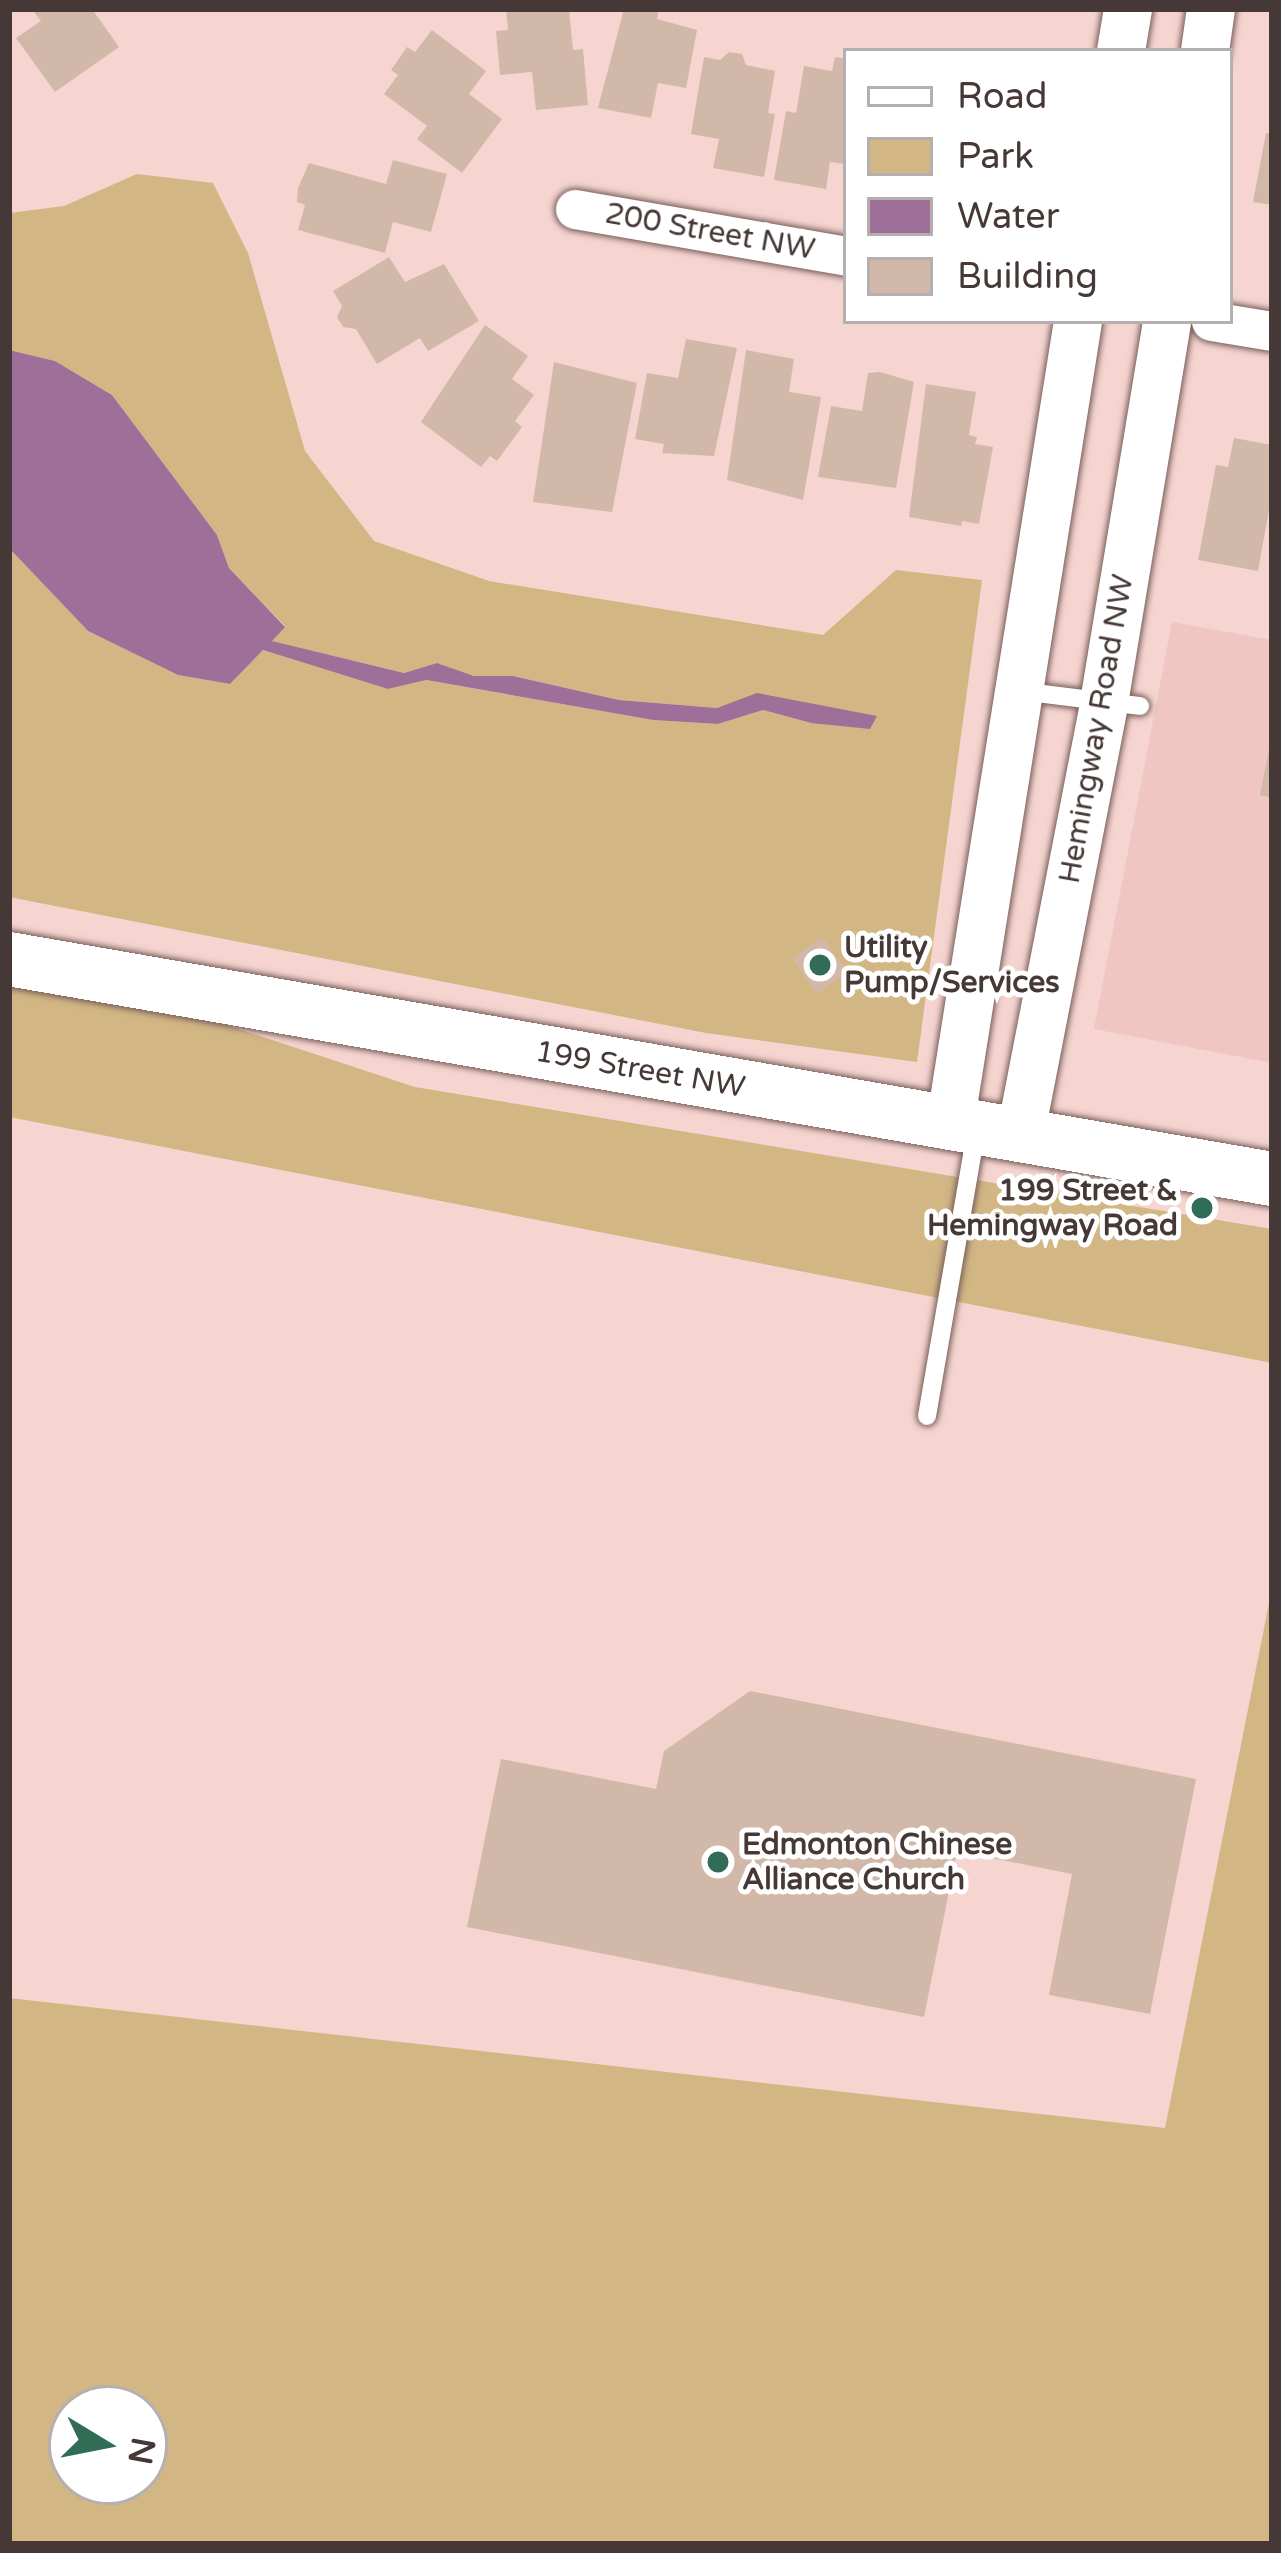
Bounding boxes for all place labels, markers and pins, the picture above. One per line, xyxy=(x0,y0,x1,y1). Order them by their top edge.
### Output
place label: Utility Pump/Services xyxy=(844,930,1060,1000)
marker: Utility Pump/Services xyxy=(807,952,833,978)
place label: 199 Street & Hemingway Road xyxy=(927,1173,1178,1244)
marker: 199 Street & Hemingway Road xyxy=(1189,1195,1215,1221)
place label: Edmonton Chinese Alliance Church xyxy=(742,1827,1012,1898)
marker: Edmonton Chinese Alliance Church xyxy=(705,1849,731,1875)

